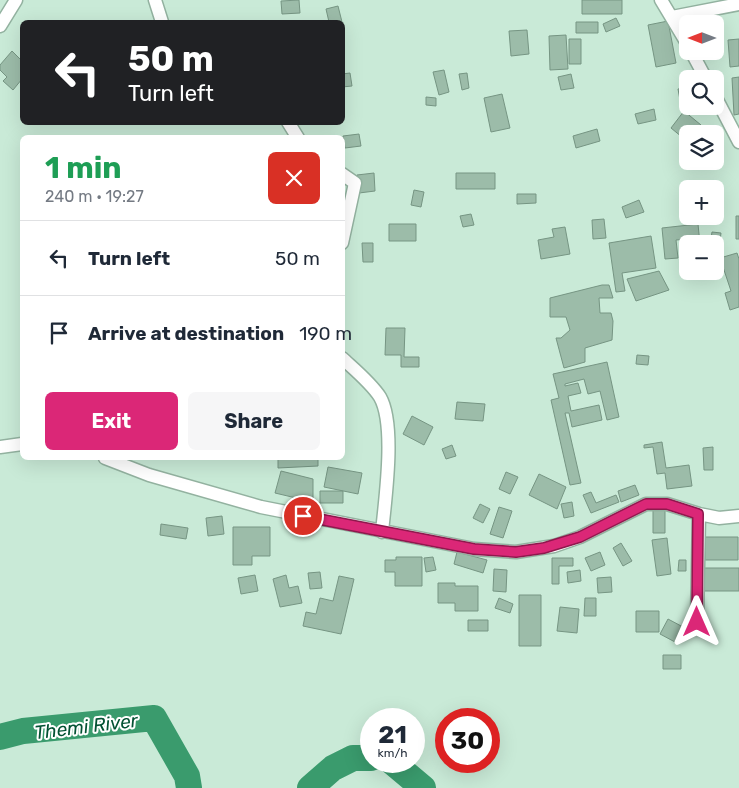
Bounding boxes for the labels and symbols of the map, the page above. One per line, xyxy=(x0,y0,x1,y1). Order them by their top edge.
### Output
north arrow xyxy=(679,15,724,60)
pin xyxy=(282,495,324,537)
position arrow xyxy=(670,595,722,647)
speed limit sign: 30 xyxy=(435,708,500,773)
water label: Themi River xyxy=(33,709,140,744)

